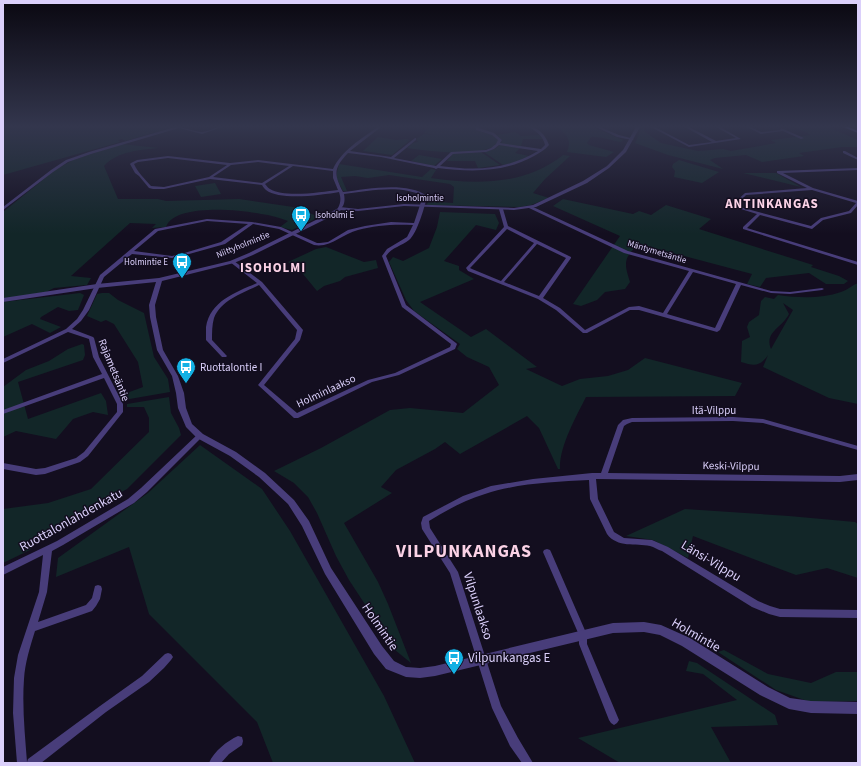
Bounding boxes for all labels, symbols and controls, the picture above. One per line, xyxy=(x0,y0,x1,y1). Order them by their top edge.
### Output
street label: Isoholmintie xyxy=(396,192,444,205)
district label: ANTINKANGAS xyxy=(724,195,819,213)
bus stop icon: Isoholmi E xyxy=(290,204,312,232)
place label: Isoholmi E xyxy=(315,209,355,222)
street label: Niittyholmintie xyxy=(214,228,272,262)
street label: Mäntymetsäntie xyxy=(626,237,689,267)
bus stop icon: Holmintie E xyxy=(171,251,193,279)
place label: Holmintie E xyxy=(124,256,168,269)
district label: ISOHOLMI xyxy=(240,259,306,277)
street label: Rajametsäntie xyxy=(95,337,134,404)
bus stop icon: Ruottalontie I xyxy=(175,356,197,384)
place label: Ruottalontie I xyxy=(200,360,262,375)
street label: Holminlaakso xyxy=(294,371,358,411)
street label: Itä-Vilppu xyxy=(692,403,736,418)
street label: Keski-Vilppu xyxy=(702,458,760,474)
street label: Ruottalonlahdenkatu xyxy=(16,484,126,556)
street label: Länsi-Vilppu xyxy=(678,536,744,586)
district label: VILPUNKANGAS xyxy=(395,539,532,564)
street label: Vilpunlaakso xyxy=(459,570,497,642)
street label: Holmintie xyxy=(357,600,403,654)
street label: Holmintie xyxy=(668,614,724,656)
bus stop icon: Vilpunkangas E xyxy=(443,647,465,675)
place label: Vilpunkangas E xyxy=(468,649,551,667)

